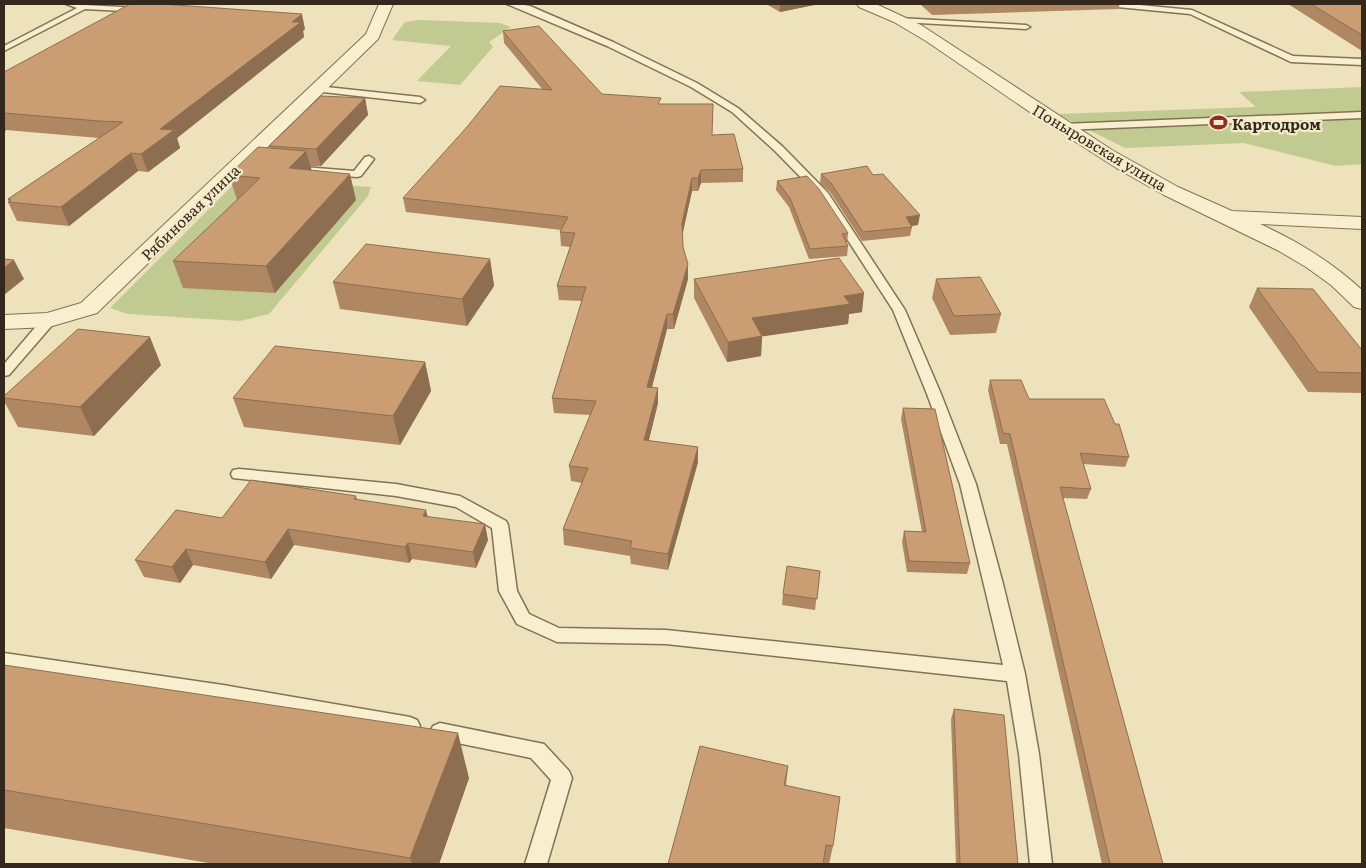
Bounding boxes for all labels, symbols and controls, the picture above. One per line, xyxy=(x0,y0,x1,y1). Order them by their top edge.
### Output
street label: Поныровская улица xyxy=(1028,98,1172,197)
place label: Картодром xyxy=(1232,112,1321,135)
sports icon: Картодром xyxy=(1208,113,1228,133)
street label: Рябиновая улица xyxy=(135,158,245,265)

